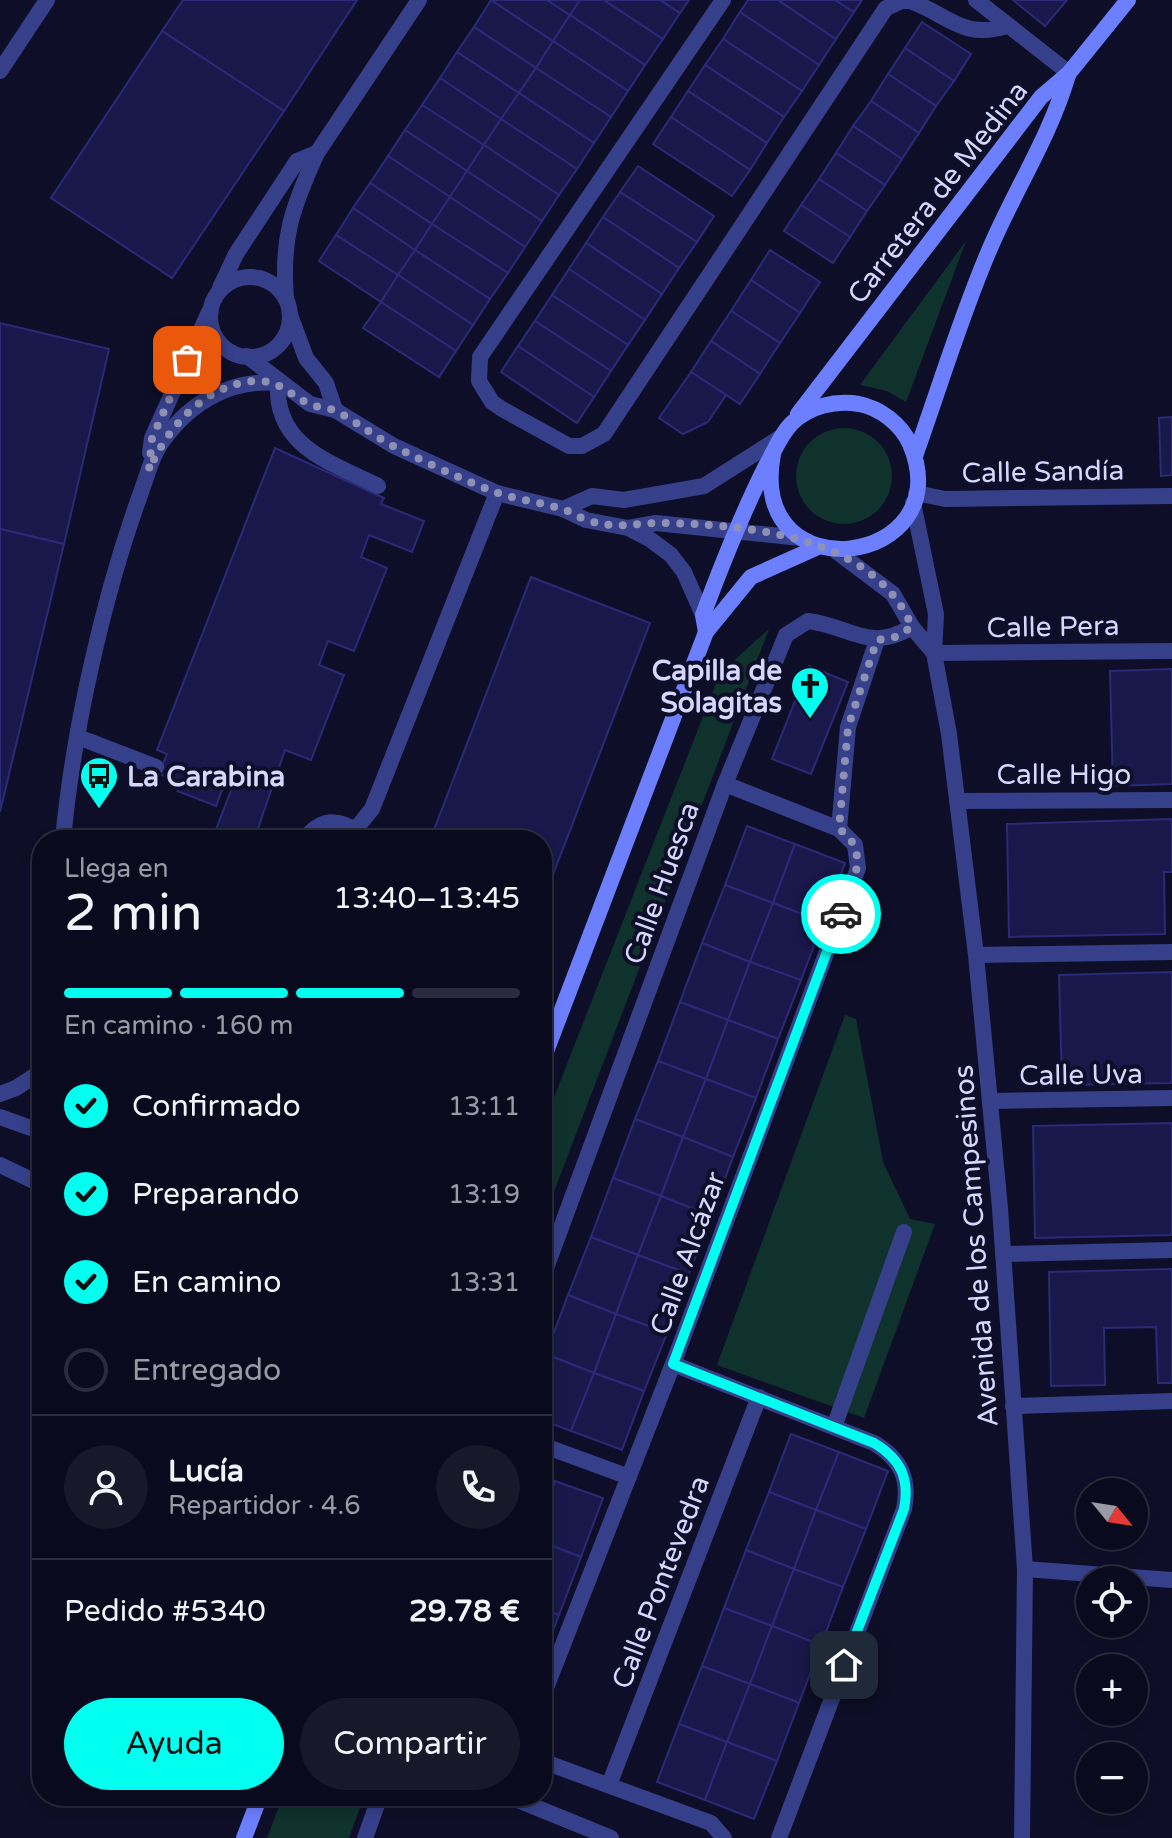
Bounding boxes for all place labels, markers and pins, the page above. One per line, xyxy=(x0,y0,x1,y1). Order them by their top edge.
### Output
pin xyxy=(153,326,221,394)
place label: Capilla de Solagitas xyxy=(652,654,782,720)
church icon: Capilla de Solagitas xyxy=(789,665,831,720)
bus stop icon: La Carabina xyxy=(78,755,120,810)
place label: La Carabina xyxy=(127,760,285,794)
pin xyxy=(810,1631,878,1699)

